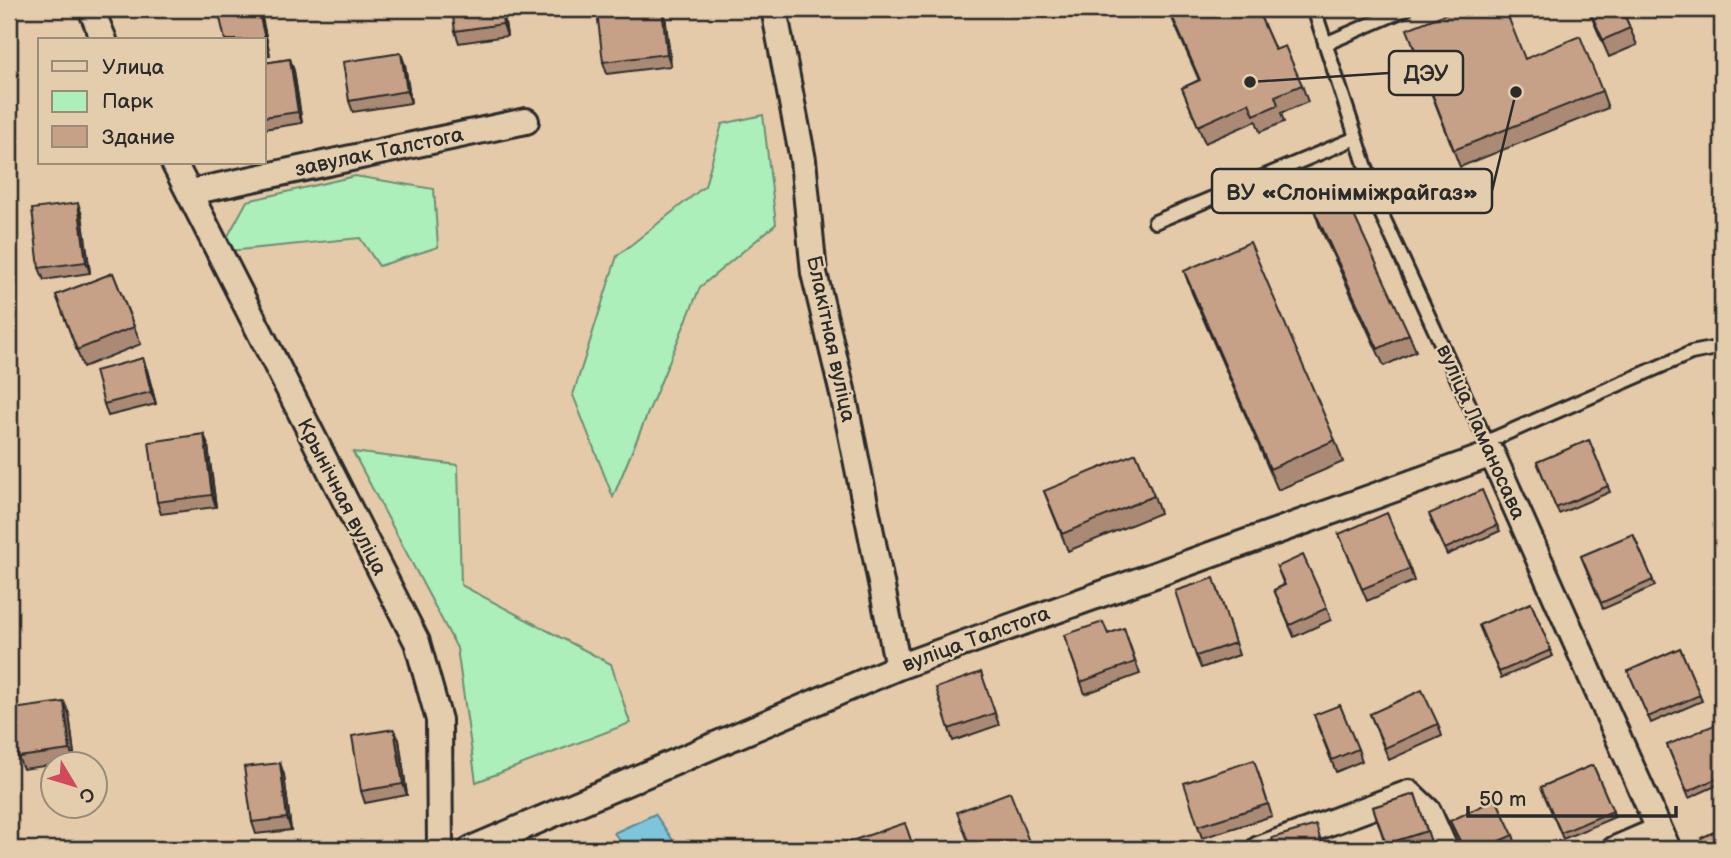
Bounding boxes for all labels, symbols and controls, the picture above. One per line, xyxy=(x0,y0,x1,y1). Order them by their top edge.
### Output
legend xyxy=(38,38,266,164)
callout: ДЭУ xyxy=(1389,51,1463,95)
text: Улица xyxy=(102,55,165,80)
text: ДЭУ xyxy=(1403,60,1449,88)
text: Парк xyxy=(102,89,153,114)
street label: завулак Талстога xyxy=(292,122,466,182)
text: Здание xyxy=(102,125,175,150)
callout: ВУ «Слонімміжрайгаз» xyxy=(1212,169,1492,213)
text: ВУ «Слонімміжрайгаз» xyxy=(1226,179,1478,207)
street label: Блакітная вуліца xyxy=(801,254,861,425)
street label: вуліца Ламаносава xyxy=(1431,340,1531,524)
street label: Крынічная вуліца xyxy=(292,414,393,580)
street label: вуліца Талстога xyxy=(899,600,1054,677)
north arrow xyxy=(38,750,108,820)
scale bar xyxy=(1468,774,1677,818)
text: С xyxy=(73,782,99,807)
text: 50 m xyxy=(1479,787,1526,812)

